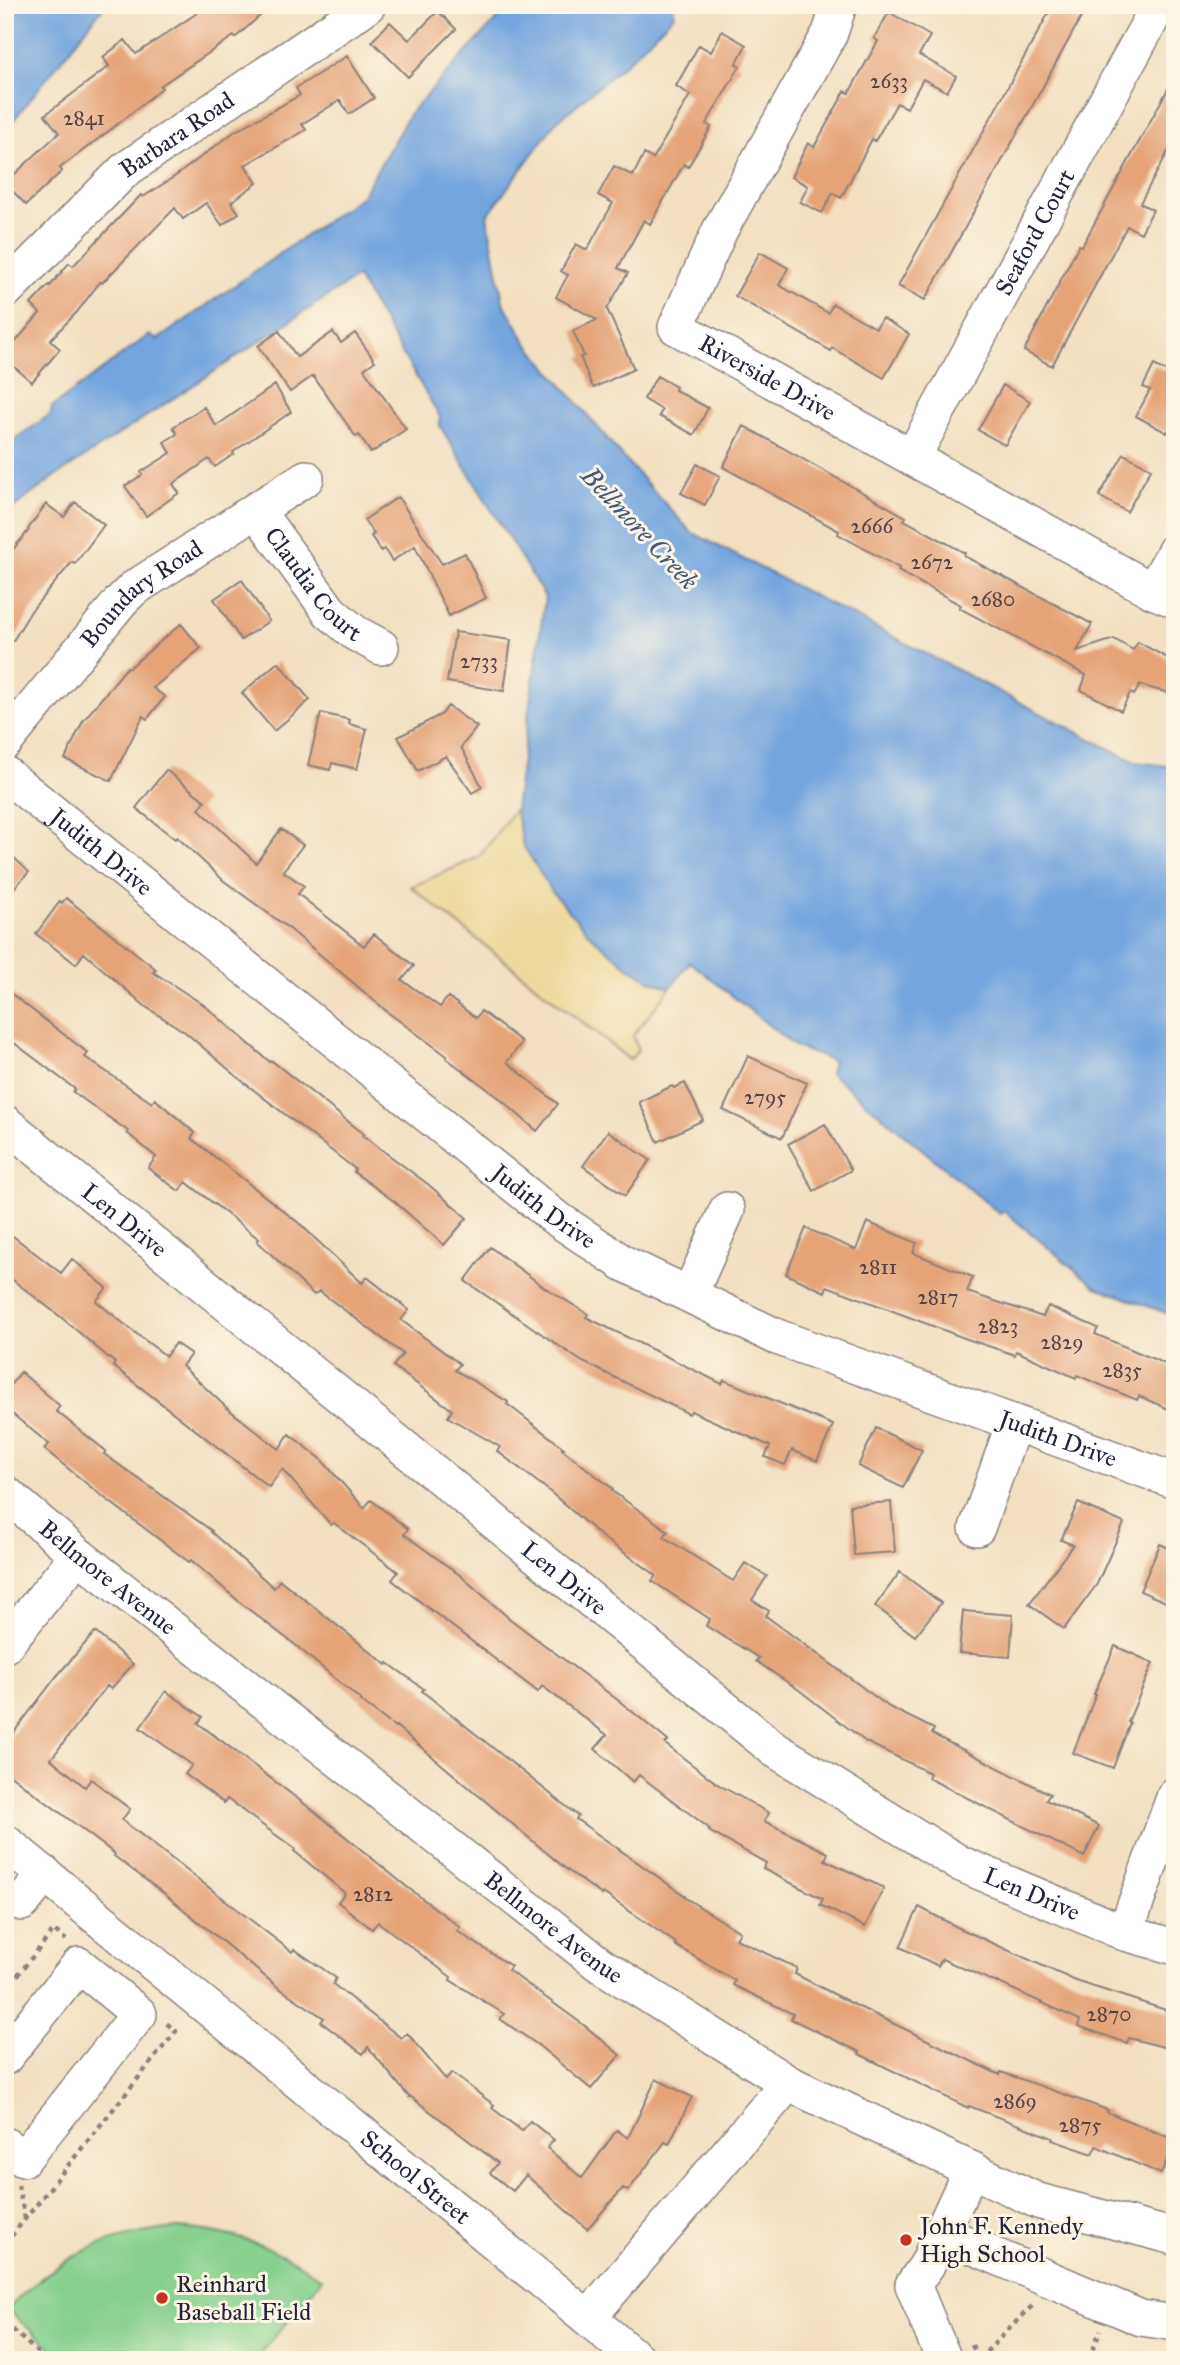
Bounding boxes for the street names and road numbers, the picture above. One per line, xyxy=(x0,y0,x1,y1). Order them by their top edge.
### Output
street label: Barbara Road xyxy=(114,85,240,184)
street label: Seaford Court xyxy=(989,164,1082,301)
street label: Riverside Drive xyxy=(694,328,841,427)
street label: Claudia Court xyxy=(258,521,367,649)
street label: Boundary Road xyxy=(74,533,208,654)
street label: Judith Drive xyxy=(42,800,159,902)
street label: Judith Drive xyxy=(483,1156,602,1255)
street label: Len Drive xyxy=(76,1177,173,1264)
street label: Judith Drive xyxy=(992,1403,1121,1474)
street label: Bellmore Avenue xyxy=(33,1514,182,1641)
street label: Len Drive xyxy=(515,1535,613,1622)
street label: Len Drive xyxy=(979,1860,1084,1927)
street label: Bellmore Avenue xyxy=(478,1865,629,1990)
street label: School Street xyxy=(355,2124,477,2231)

